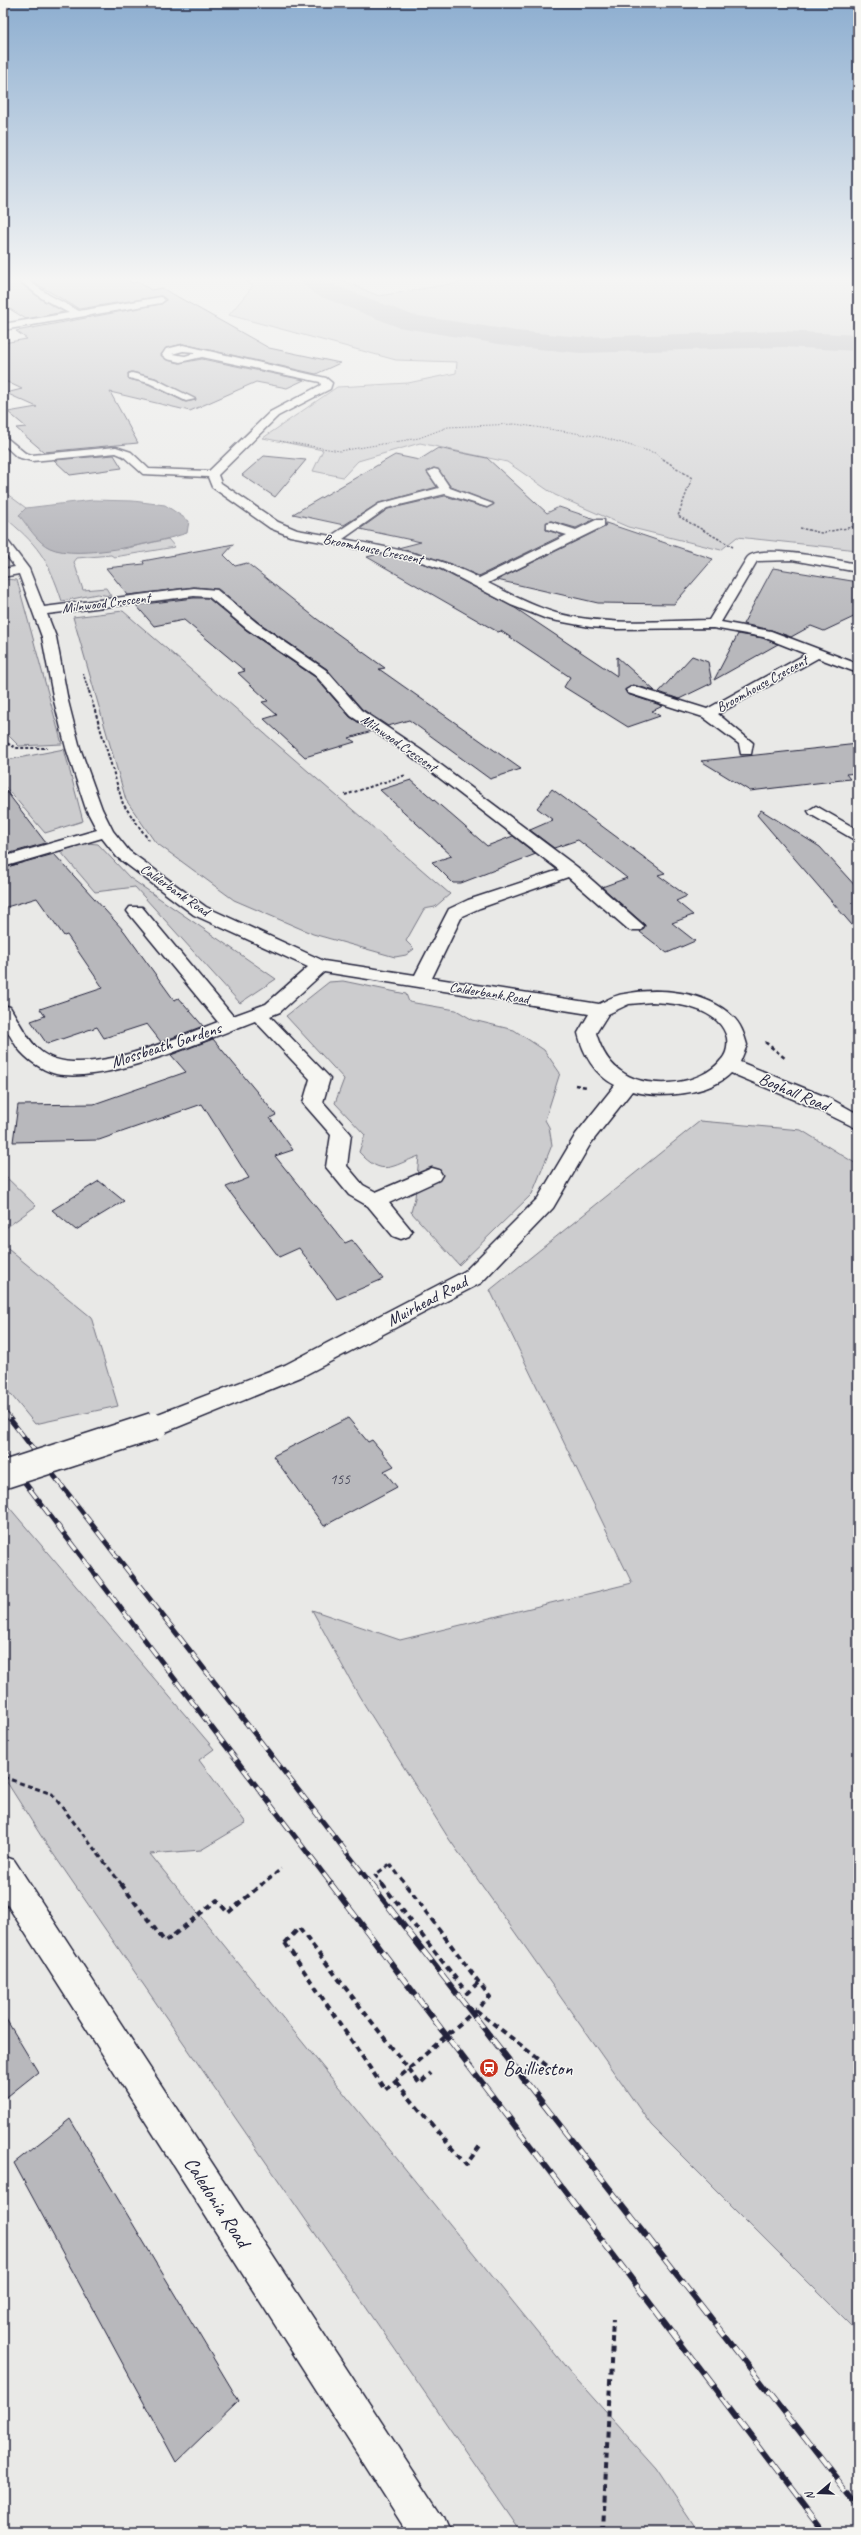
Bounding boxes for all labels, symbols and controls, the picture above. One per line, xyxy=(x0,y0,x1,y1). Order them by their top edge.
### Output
street label: Broomhouse Crescent xyxy=(322,530,427,568)
street label: Milnwood Crescent xyxy=(61,589,154,617)
street label: Broomhouse Crescent xyxy=(714,651,813,716)
street label: Milnwood Crescent xyxy=(358,711,442,777)
street label: Calderbank Road xyxy=(137,860,215,921)
street label: Calderbank Road xyxy=(448,978,532,1008)
street label: Mossbeath Gardens xyxy=(108,1017,226,1073)
street label: Boghall Road xyxy=(756,1068,835,1117)
street label: Muirhead Road xyxy=(383,1270,473,1331)
house number: 155 xyxy=(330,1470,351,1489)
place label: Baillieston xyxy=(503,2056,573,2081)
station icon: Baillieston xyxy=(478,2057,500,2079)
street label: Caledonia Road xyxy=(179,2152,257,2255)
north arrow xyxy=(799,2473,839,2513)
text: N xyxy=(801,2489,817,2502)

